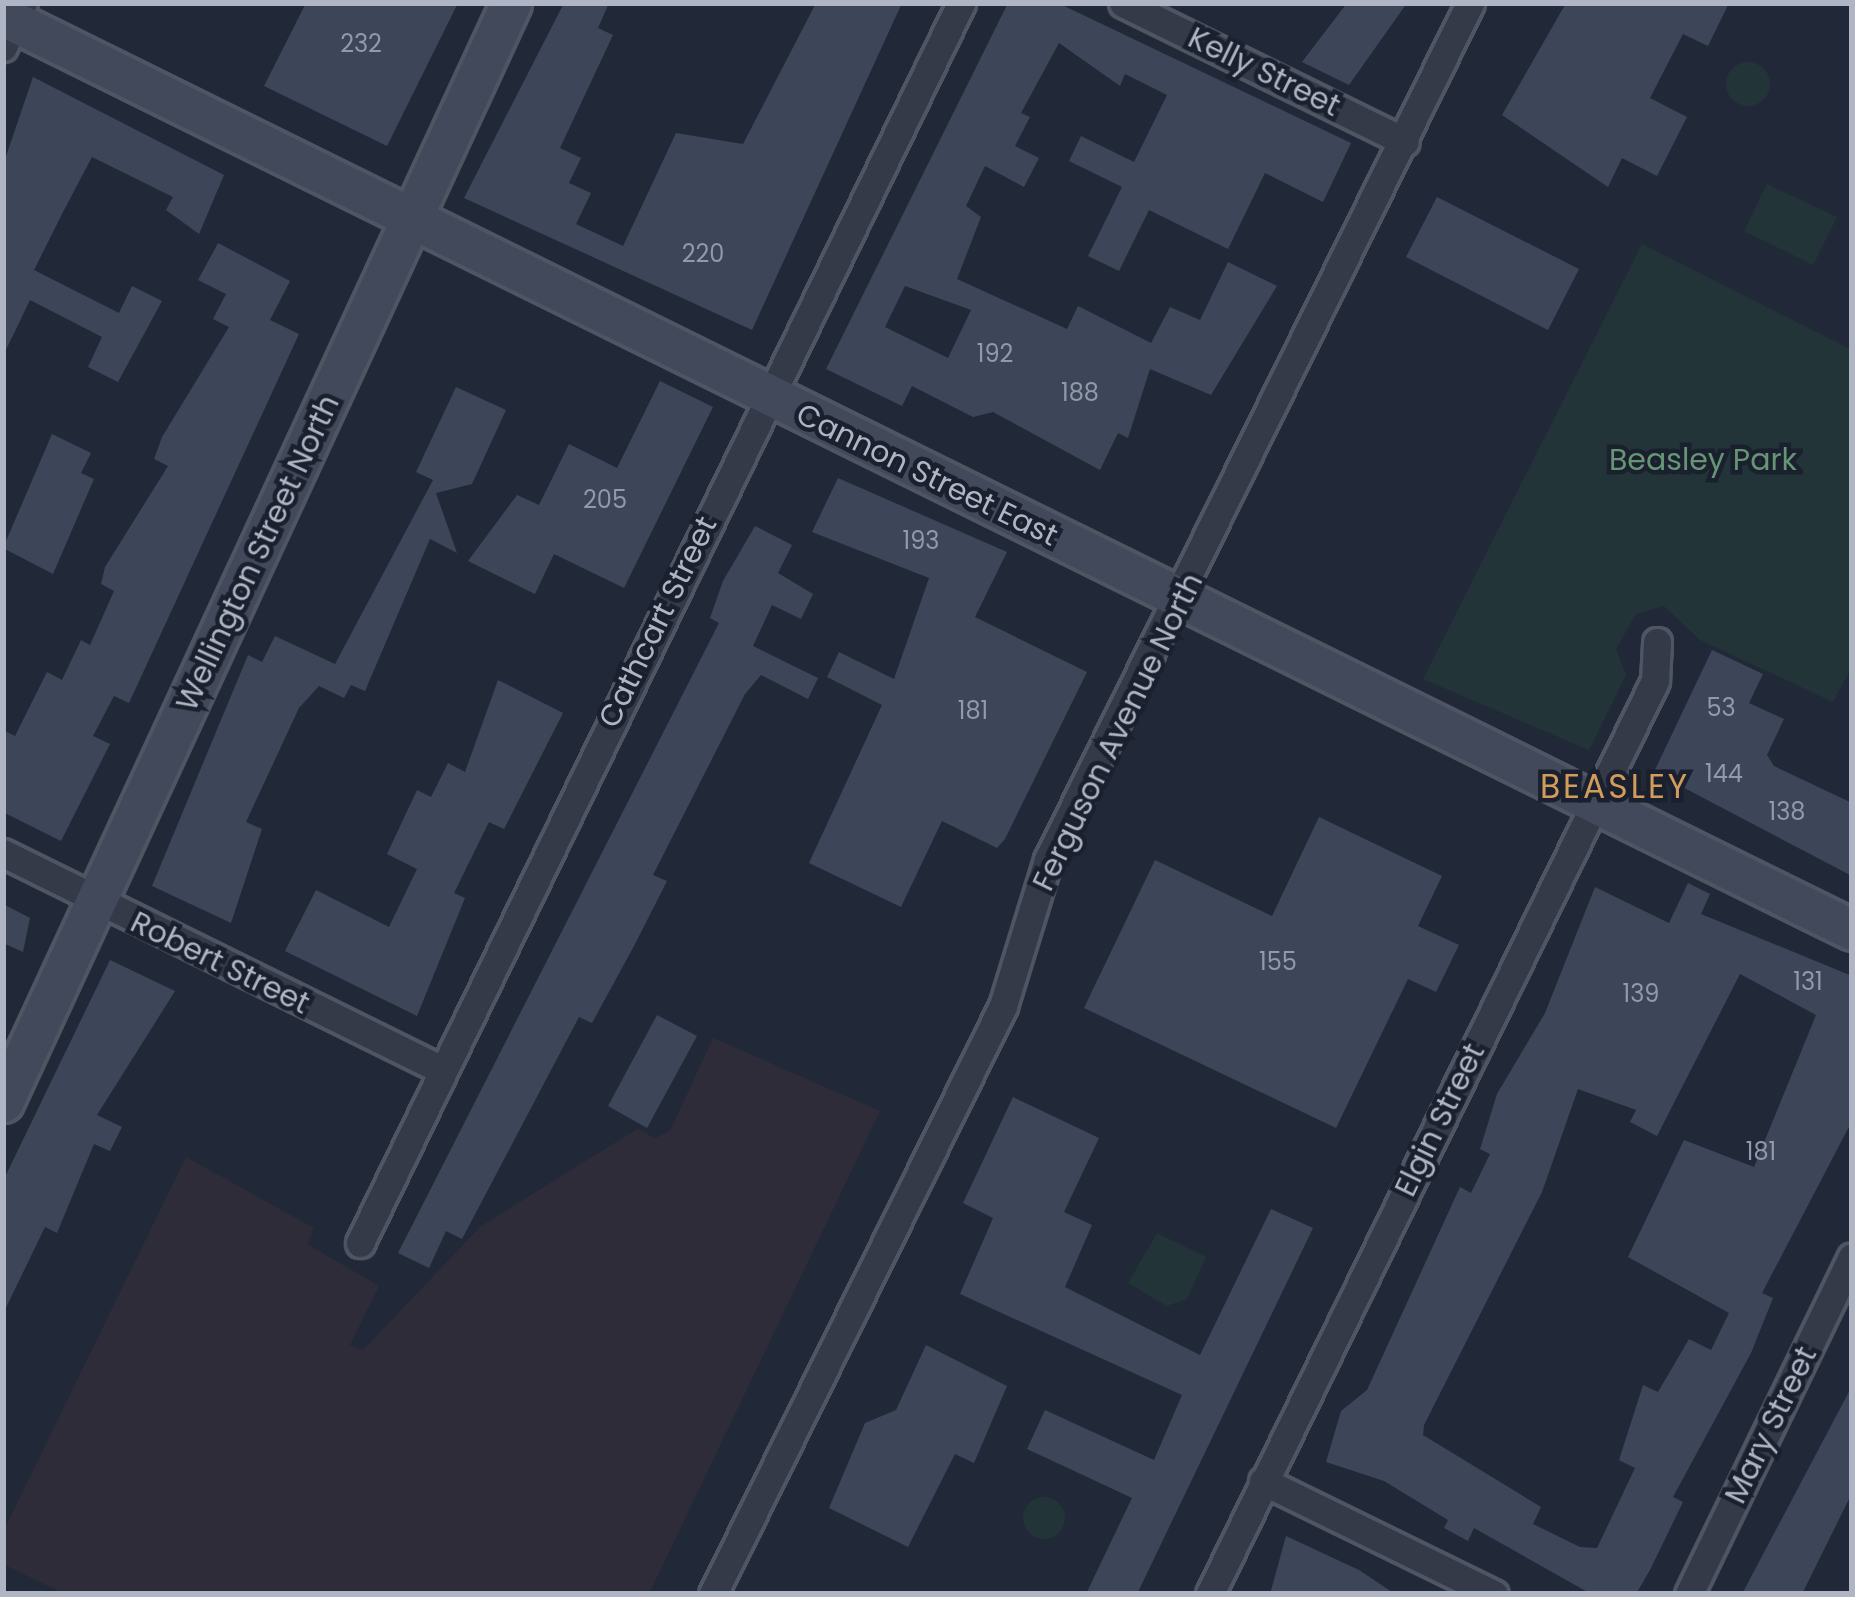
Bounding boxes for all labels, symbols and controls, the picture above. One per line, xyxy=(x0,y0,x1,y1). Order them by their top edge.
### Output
street label: Kelly Street xyxy=(1182,20,1346,124)
house number: 232 xyxy=(340,30,382,58)
house number: 220 xyxy=(682,240,724,268)
house number: 192 xyxy=(977,340,1013,368)
house number: 188 xyxy=(1061,379,1099,407)
street label: Wellington Street North xyxy=(169,389,347,717)
street label: Cannon Street East xyxy=(790,396,1064,554)
park label: Beasley Park xyxy=(1609,442,1797,478)
house number: 205 xyxy=(583,486,627,514)
street label: Cathcart Street xyxy=(591,511,725,733)
house number: 193 xyxy=(903,527,939,555)
street label: Ferguson Avenue North xyxy=(1025,567,1211,897)
house number: 53 xyxy=(1706,694,1736,722)
house number: 181 xyxy=(958,697,988,725)
house number: 144 xyxy=(1705,760,1743,788)
district label: BEASLEY xyxy=(1540,767,1690,807)
house number: 138 xyxy=(1769,798,1805,826)
street label: Robert Street xyxy=(125,904,315,1022)
house number: 155 xyxy=(1259,948,1297,976)
house number: 131 xyxy=(1793,968,1823,996)
house number: 139 xyxy=(1623,980,1659,1008)
street label: Elgin Street xyxy=(1388,1038,1492,1202)
house number: 181 xyxy=(1746,1138,1776,1166)
street label: Mary Street xyxy=(1718,1341,1824,1509)

